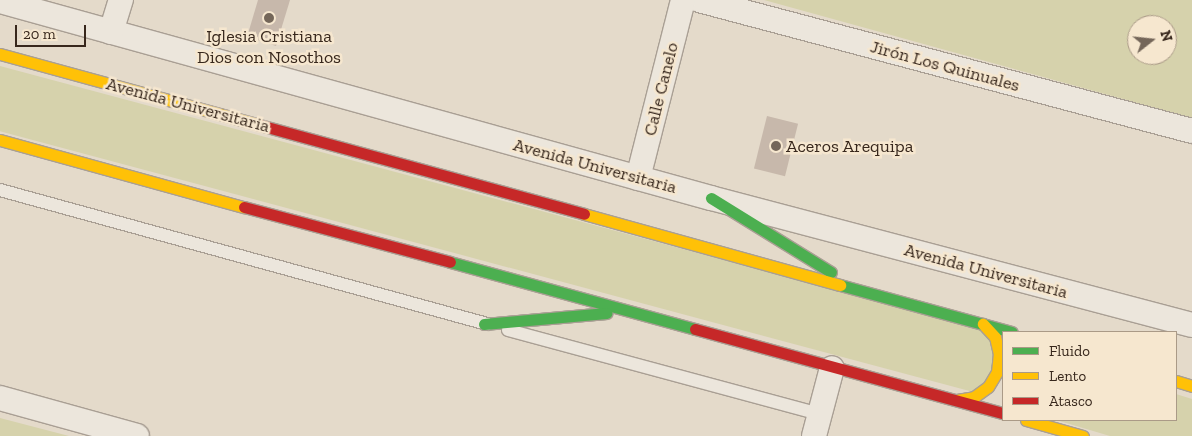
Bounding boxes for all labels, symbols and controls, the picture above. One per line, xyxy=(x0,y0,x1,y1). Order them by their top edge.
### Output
marker: Iglesia Cristiana Dios con Nosothos xyxy=(263,12,275,24)
scale bar xyxy=(18,15,89,47)
north arrow xyxy=(1127,15,1177,65)
text: 20 m xyxy=(23,25,56,43)
place label: Iglesia Cristiana Dios con Nosothos xyxy=(197,26,341,68)
text: N xyxy=(1156,29,1176,43)
street label: Jirón Los Quinuales xyxy=(868,36,1022,96)
street label: Calle Canelo xyxy=(639,40,683,138)
street label: Avenida Universitaria xyxy=(104,73,272,137)
street label: Avenida Universitaria xyxy=(511,134,679,198)
place label: Aceros Arequipa xyxy=(786,135,914,157)
marker: Aceros Arequipa xyxy=(770,140,782,152)
street label: Avenida Universitaria xyxy=(902,239,1070,303)
legend xyxy=(1002,331,1177,421)
text: Fluido xyxy=(1049,342,1090,360)
text: Lento xyxy=(1049,367,1086,385)
text: Atasco xyxy=(1049,392,1093,410)

